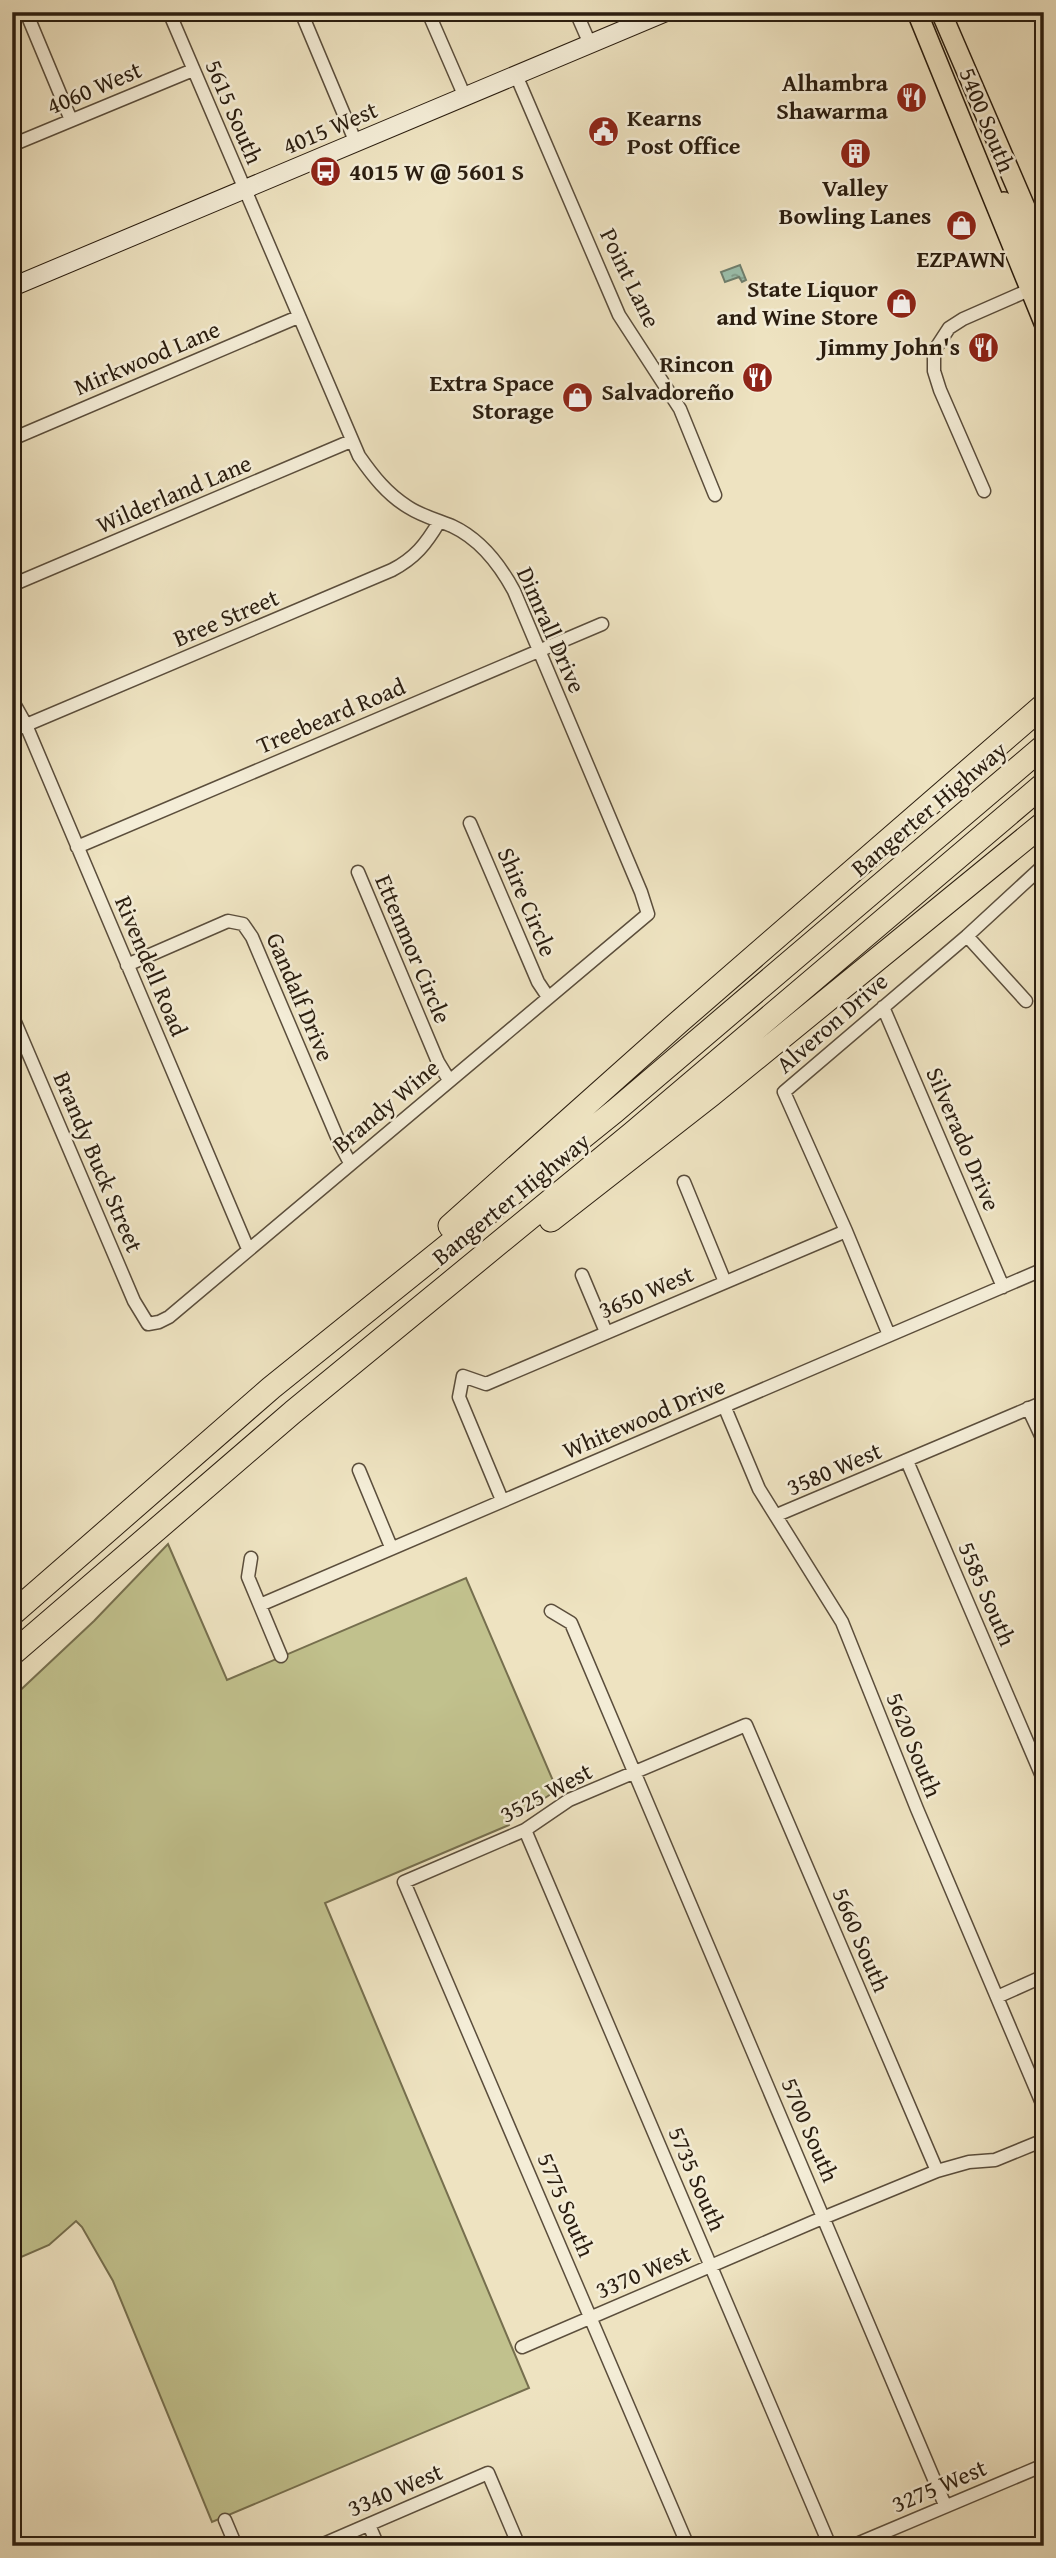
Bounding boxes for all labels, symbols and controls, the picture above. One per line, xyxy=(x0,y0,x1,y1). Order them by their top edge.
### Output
street label: 4060 West xyxy=(41,52,147,123)
street label: 5615 South xyxy=(197,54,272,170)
street label: 5400 South xyxy=(951,62,1025,178)
place label: Alhambra Shawarma xyxy=(776,65,889,128)
restaurant icon: Alhambra Shawarma xyxy=(894,80,928,114)
street label: 4015 West xyxy=(277,92,383,163)
place label: Kearns Post Office xyxy=(627,100,741,163)
public building icon: Kearns Post Office xyxy=(587,115,621,149)
building icon: Valley Bowling Lanes xyxy=(838,137,872,171)
place label: 4015 W @ 5601 S xyxy=(349,154,524,189)
bus stop icon: 4015 W @ 5601 S xyxy=(309,155,343,189)
place label: Valley Bowling Lanes xyxy=(779,170,931,233)
shop icon: EZPAWN xyxy=(944,208,978,242)
street label: Point Lane xyxy=(591,222,670,333)
place label: EZPAWN xyxy=(916,241,1006,276)
place label: State Liquor and Wine Store xyxy=(716,271,878,334)
shop icon: State Liquor and Wine Store xyxy=(884,286,918,320)
street label: Mirkwood Lane xyxy=(68,311,225,404)
place label: Jimmy John's xyxy=(815,329,960,364)
restaurant icon: Jimmy John's xyxy=(966,330,1000,364)
place label: Rincon Salvadoreño xyxy=(602,346,734,409)
restaurant icon: Rincon Salvadoreño xyxy=(740,361,774,395)
place label: Extra Space Storage xyxy=(430,365,554,428)
shop icon: Extra Space Storage xyxy=(560,380,594,414)
street label: Wilderland Lane xyxy=(91,445,257,542)
street label: Dimrall Drive xyxy=(508,561,595,698)
street label: Bree Street xyxy=(168,579,285,655)
street label: Treebeard Road xyxy=(251,668,411,763)
street label: Bangerter Highway xyxy=(843,733,1014,885)
street label: Shire Circle xyxy=(489,842,566,962)
street label: Ettenmor Circle xyxy=(366,869,461,1029)
street label: Rivendell Road xyxy=(106,890,197,1042)
street label: Gandalf Drive xyxy=(258,927,343,1067)
street label: Alveron Drive xyxy=(768,964,895,1081)
street label: Brandy Wine xyxy=(325,1050,447,1161)
street label: Silverado Drive xyxy=(917,1062,1009,1216)
street label: Brandy Buck Street xyxy=(45,1066,153,1258)
street label: Bangerter Highway xyxy=(424,1124,597,1273)
street label: 3650 West xyxy=(593,1256,699,1327)
street label: Whitewood Drive xyxy=(557,1368,730,1468)
street label: 3580 West xyxy=(781,1433,887,1504)
street label: 5585 South xyxy=(950,1536,1025,1652)
street label: 5620 South xyxy=(878,1687,952,1803)
street label: 3525 West xyxy=(493,1753,599,1832)
street label: 5660 South xyxy=(824,1882,899,1998)
street label: 5700 South xyxy=(773,2072,848,2188)
street label: 5735 South xyxy=(660,2121,735,2237)
street label: 5775 South xyxy=(529,2147,604,2263)
street label: 3370 West xyxy=(590,2236,696,2307)
street label: 3275 West xyxy=(886,2450,992,2521)
street label: 3340 West xyxy=(342,2454,448,2525)

